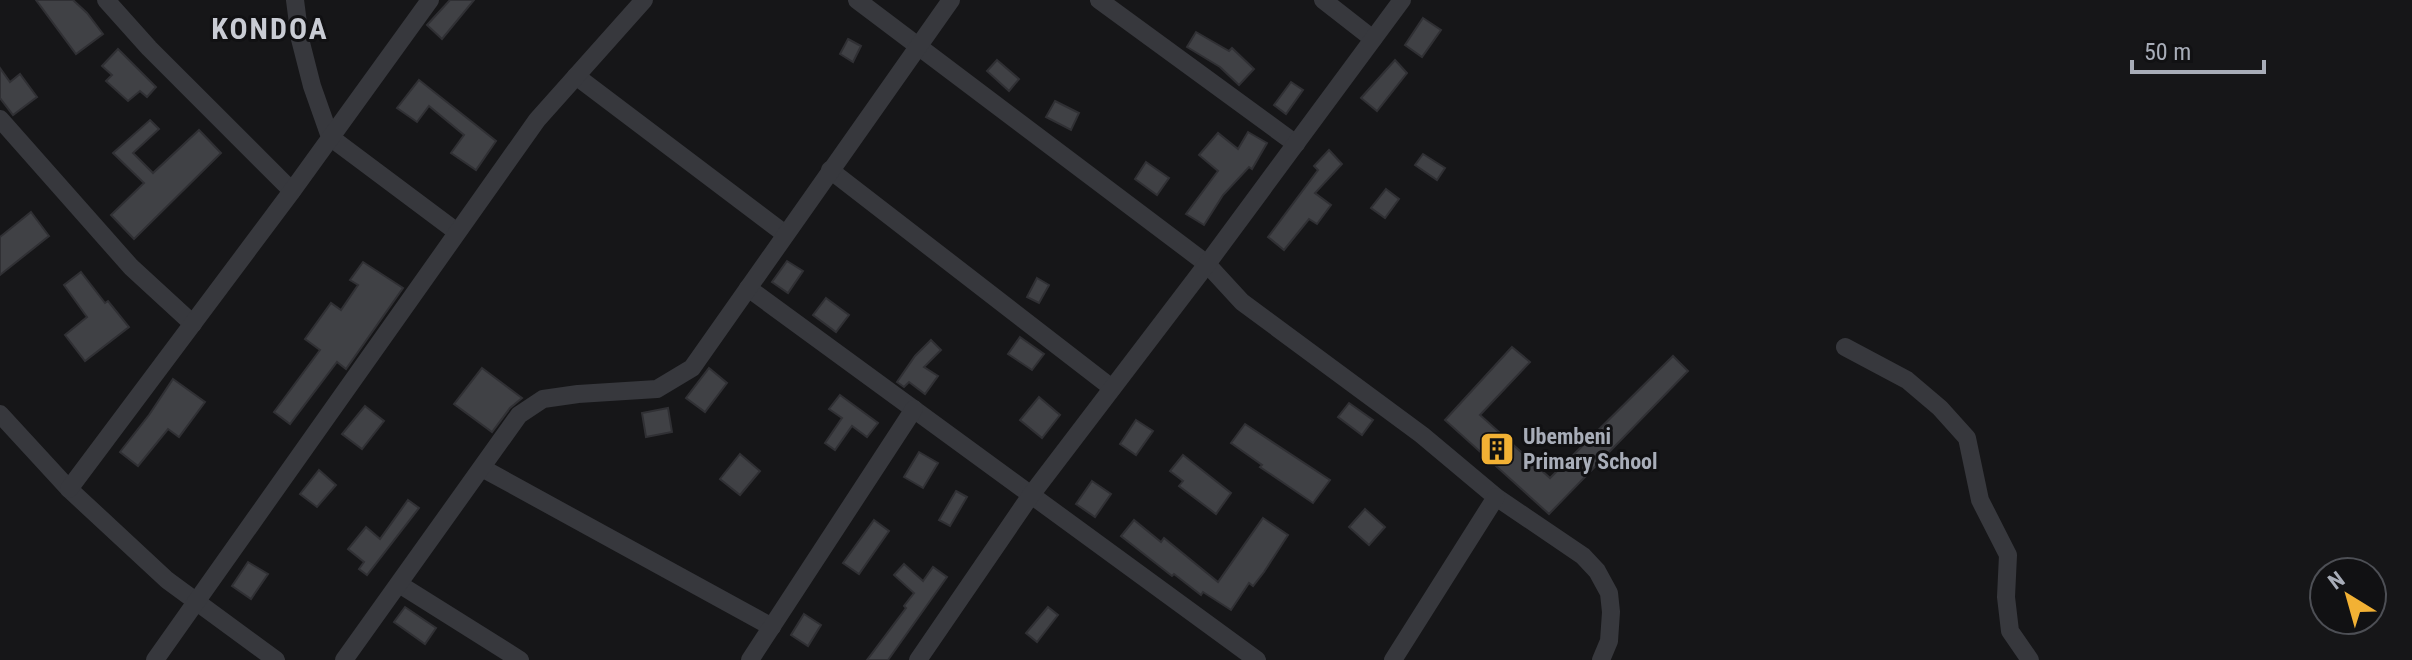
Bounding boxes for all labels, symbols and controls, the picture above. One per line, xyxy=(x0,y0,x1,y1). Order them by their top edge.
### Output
district label: KONDOA xyxy=(211,11,329,46)
scale bar xyxy=(2132,24,2264,74)
text: 50 m xyxy=(2144,38,2191,66)
place label: Ubembeni Primary School xyxy=(1523,424,1658,474)
building icon: Ubembeni Primary School xyxy=(1478,430,1516,468)
north arrow xyxy=(2308,556,2388,636)
text: N xyxy=(2323,566,2349,594)

